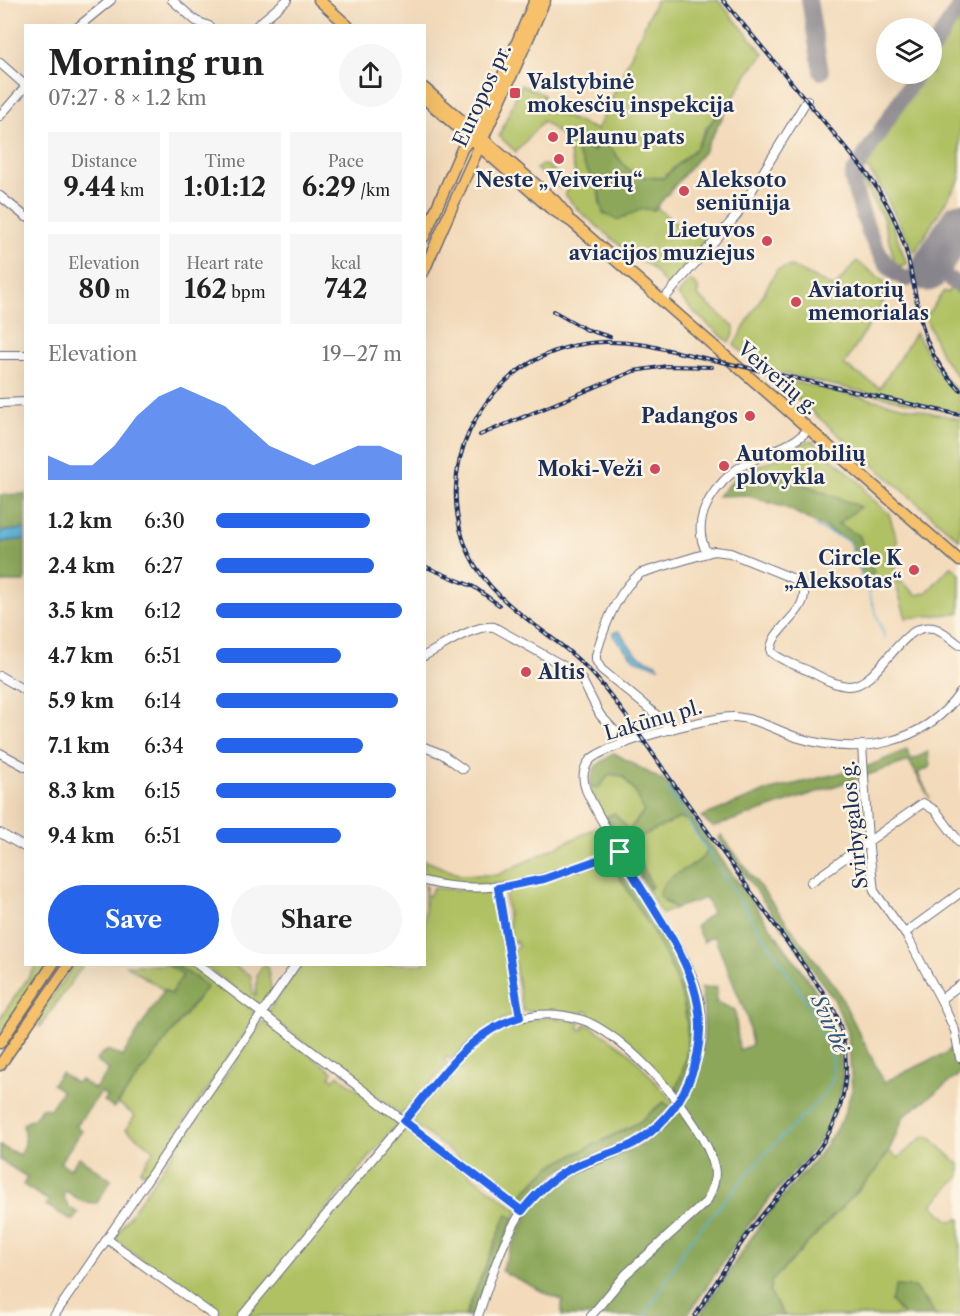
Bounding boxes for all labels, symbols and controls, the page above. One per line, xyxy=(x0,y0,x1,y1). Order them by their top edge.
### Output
map controls xyxy=(876,18,942,84)
button: layers xyxy=(876,18,942,84)
street label: Europos pr. xyxy=(448,40,516,150)
text: Morning run xyxy=(48,43,264,84)
button: share xyxy=(339,44,402,107)
place label: Valstybinė mokesčių inspekcija xyxy=(526,70,735,117)
text: 07:27 · 8 × 1.2 km xyxy=(48,86,207,110)
marker: Valstybinė mokesčių inspekcija xyxy=(508,86,522,100)
place label: Plaunu pats xyxy=(565,125,685,149)
marker: Plaunu pats xyxy=(546,130,560,144)
text: Distance xyxy=(71,151,137,171)
text: Time xyxy=(205,151,245,171)
text: Pace xyxy=(328,151,364,171)
marker: Neste „Veiverių“ xyxy=(552,152,566,166)
place label: Neste „Veiverių“ xyxy=(475,168,643,192)
place label: Aleksoto seniūnija xyxy=(695,168,791,215)
text: 9.44 xyxy=(64,171,116,203)
text: 1:01:12 xyxy=(184,171,266,203)
text: 6:29 xyxy=(302,171,356,203)
text: km xyxy=(116,180,144,200)
text: /km xyxy=(356,180,390,200)
marker: Aleksoto seniūnija xyxy=(677,184,691,198)
place label: Lietuvos aviacijos muziejus xyxy=(569,218,755,265)
marker: Lietuvos aviacijos muziejus xyxy=(760,234,774,248)
text: Elevation xyxy=(68,253,140,273)
text: Heart rate xyxy=(186,253,264,273)
text: kcal xyxy=(331,253,361,273)
text: 80 xyxy=(78,273,111,305)
text: 162 xyxy=(184,273,227,305)
text: 742 xyxy=(324,273,368,305)
place label: Aviatorių memorialas xyxy=(807,278,929,325)
text: m xyxy=(111,282,130,302)
text: bpm xyxy=(227,282,266,302)
marker: Aviatorių memorialas xyxy=(789,295,803,309)
street label: Veiverių g. xyxy=(732,336,823,419)
text: Elevation xyxy=(48,342,137,366)
text: 19–27 m xyxy=(322,342,402,366)
place label: Padangos xyxy=(641,404,738,428)
marker: Padangos xyxy=(743,409,757,423)
place label: Automobilių plovykla xyxy=(735,442,866,489)
place label: Moki-Veži xyxy=(538,457,643,481)
marker: Automobilių plovykla xyxy=(717,459,731,473)
marker: Moki-Veži xyxy=(648,462,662,476)
text: 1.2 km xyxy=(48,509,112,533)
text: 6:30 xyxy=(144,509,185,533)
place label: Circle K „Aleksotas“ xyxy=(784,546,903,593)
text: 2.4 km xyxy=(48,554,115,578)
text: 6:27 xyxy=(144,554,183,578)
marker: Circle K „Aleksotas“ xyxy=(907,563,921,577)
text: 3.5 km xyxy=(48,599,114,623)
text: 6:12 xyxy=(144,599,181,623)
text: 4.7 km xyxy=(48,644,114,668)
text: 6:51 xyxy=(144,644,181,668)
place label: Altis xyxy=(537,660,585,684)
marker: Altis xyxy=(519,665,533,679)
text: 5.9 km xyxy=(48,689,114,713)
text: 6:14 xyxy=(144,689,181,713)
street label: Lakūnų pl. xyxy=(601,695,705,745)
text: 7.1 km xyxy=(48,734,110,758)
text: 6:34 xyxy=(144,734,184,758)
street label: Svirbygalos g. xyxy=(835,760,873,890)
text: 8.3 km xyxy=(48,779,115,803)
text: 6:15 xyxy=(144,779,181,803)
text: 9.4 km xyxy=(48,824,115,848)
text: 6:51 xyxy=(144,824,181,848)
pin xyxy=(594,826,645,877)
icon: arrive xyxy=(603,835,636,868)
button: Save xyxy=(48,885,219,954)
button: Share xyxy=(231,885,402,954)
water label: Svirbė xyxy=(805,989,854,1058)

